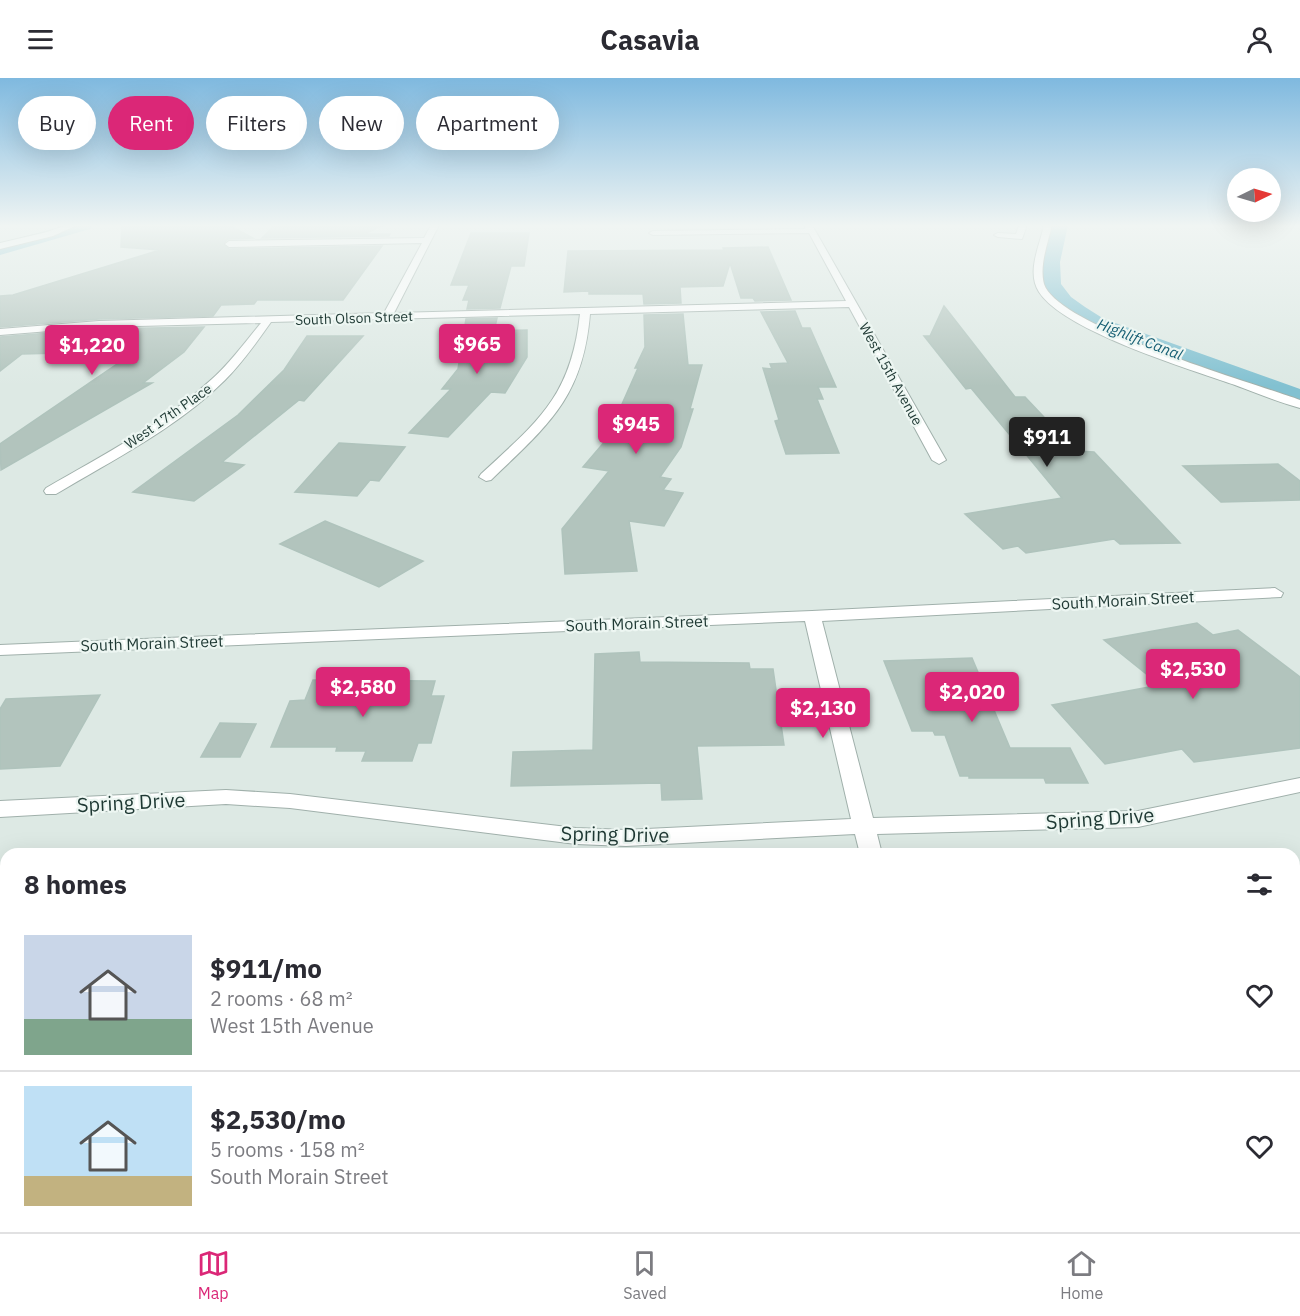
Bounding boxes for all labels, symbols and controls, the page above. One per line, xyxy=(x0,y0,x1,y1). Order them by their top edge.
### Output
text: Casavia xyxy=(600,22,700,57)
icon: menu xyxy=(24,23,57,56)
icon: person xyxy=(1243,23,1276,56)
chip: Buy xyxy=(18,96,96,150)
chip: Rent xyxy=(108,96,194,150)
chip: Filters xyxy=(206,96,307,150)
chip: New xyxy=(319,96,404,150)
chip: Apartment xyxy=(416,96,559,150)
north arrow xyxy=(1227,168,1281,222)
map controls xyxy=(1227,168,1281,222)
street label: South Olson Street xyxy=(295,307,413,329)
water label: Highlift Canal xyxy=(1095,314,1185,364)
street label: West 15th Avenue xyxy=(855,320,927,429)
pin: $965 xyxy=(441,324,513,375)
pin: $1,220 xyxy=(43,325,141,376)
text: $965 xyxy=(453,330,501,357)
text: $1,220 xyxy=(59,331,125,358)
street label: West 17th Place xyxy=(121,379,215,453)
pin: $945 xyxy=(600,404,672,455)
text: $945 xyxy=(612,410,660,437)
pin: $911 xyxy=(1011,417,1083,468)
text: $911 xyxy=(1023,423,1071,450)
street label: South Morain Street xyxy=(1051,586,1195,614)
street label: South Morain Street xyxy=(565,611,709,635)
street label: South Morain Street xyxy=(80,631,224,655)
pin: $2,530 xyxy=(1144,649,1242,700)
text: $2,530 xyxy=(1160,655,1226,682)
pin: $2,580 xyxy=(314,667,412,718)
pin: $2,020 xyxy=(923,672,1021,723)
text: $2,580 xyxy=(330,673,396,700)
text: $2,020 xyxy=(939,678,1005,705)
pin: $2,130 xyxy=(774,688,872,739)
text: $2,130 xyxy=(790,694,856,721)
street label: Spring Drive xyxy=(76,786,186,818)
street label: Spring Drive xyxy=(1045,801,1155,835)
street label: Spring Drive xyxy=(560,820,670,848)
text: 8 homes xyxy=(24,867,127,901)
icon: filters xyxy=(1243,868,1276,901)
text: $911/mo xyxy=(210,951,322,985)
icon: home xyxy=(72,959,144,1031)
icon: heart xyxy=(1243,979,1276,1012)
text: 2 rooms · 68 m² xyxy=(210,985,353,1012)
text: West 15th Avenue xyxy=(210,1012,374,1039)
text: $2,530/mo xyxy=(210,1102,346,1136)
icon: home xyxy=(72,1110,144,1182)
icon: heart xyxy=(1243,1130,1276,1163)
text: 5 rooms · 158 m² xyxy=(210,1136,365,1163)
text: South Morain Street xyxy=(210,1163,389,1190)
tab: Map xyxy=(197,1247,230,1303)
tab: Saved xyxy=(623,1247,667,1303)
tab: Home xyxy=(1060,1247,1103,1303)

